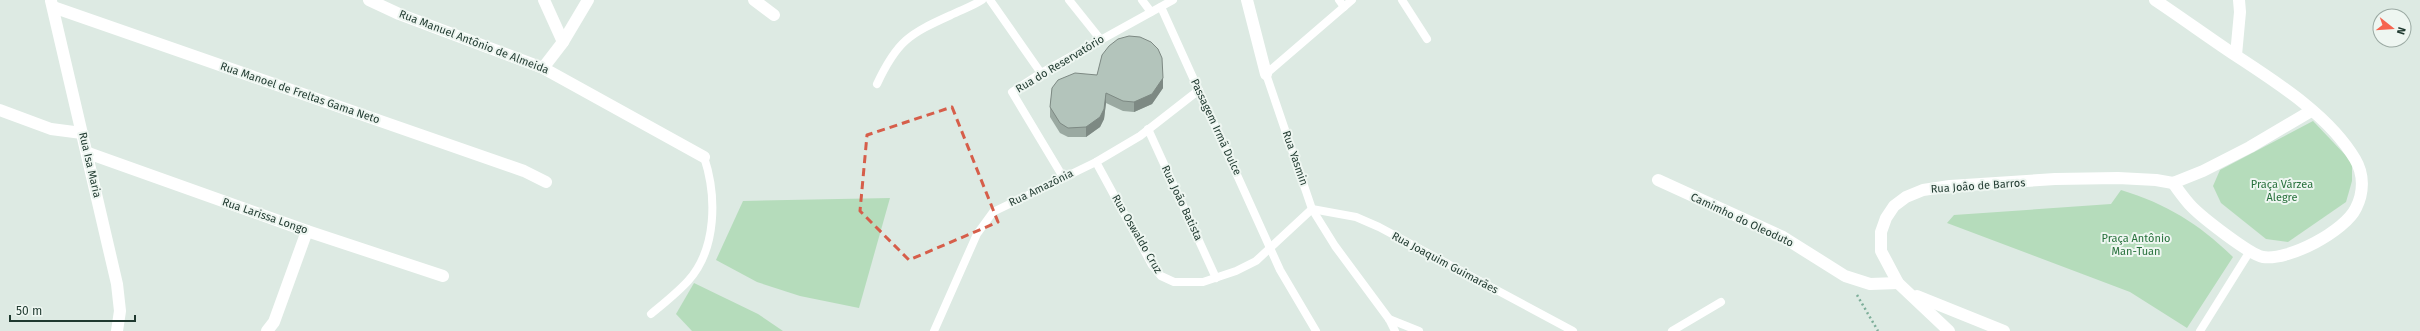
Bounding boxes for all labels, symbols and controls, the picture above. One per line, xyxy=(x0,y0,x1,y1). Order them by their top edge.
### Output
street label: Rua Manuel Antônio de Almeida xyxy=(397,7,551,77)
north arrow xyxy=(2372,8,2412,48)
text: N xyxy=(2394,25,2408,36)
street label: Rua do Reservatório xyxy=(1013,32,1107,96)
street label: Rua Manoel de Freltas Gama Neto xyxy=(218,60,382,126)
street label: Passagem Irmã Dulce xyxy=(1188,77,1244,177)
street label: Rua Yasmin xyxy=(1280,129,1310,187)
street label: Rua Isa Maria xyxy=(76,131,104,199)
street label: Rua João Batista xyxy=(1159,163,1205,243)
street label: Rua Amazônia xyxy=(1007,167,1075,209)
street label: Rua Joâo de Barros xyxy=(1930,176,2026,196)
park label: Praça Várzea Alegre xyxy=(2251,178,2313,204)
street label: Camimho do Oleoduto xyxy=(1688,190,1796,250)
street label: Rua Oswaldo Cruz xyxy=(1109,192,1165,276)
street label: Rua Larissa Longo xyxy=(220,195,310,237)
street label: Rua Joaquim Guimarães xyxy=(1389,229,1501,297)
park label: Praça Antônio Man-Tuan xyxy=(2101,232,2171,258)
scale bar xyxy=(10,297,135,323)
text: 50 m xyxy=(16,304,42,318)

